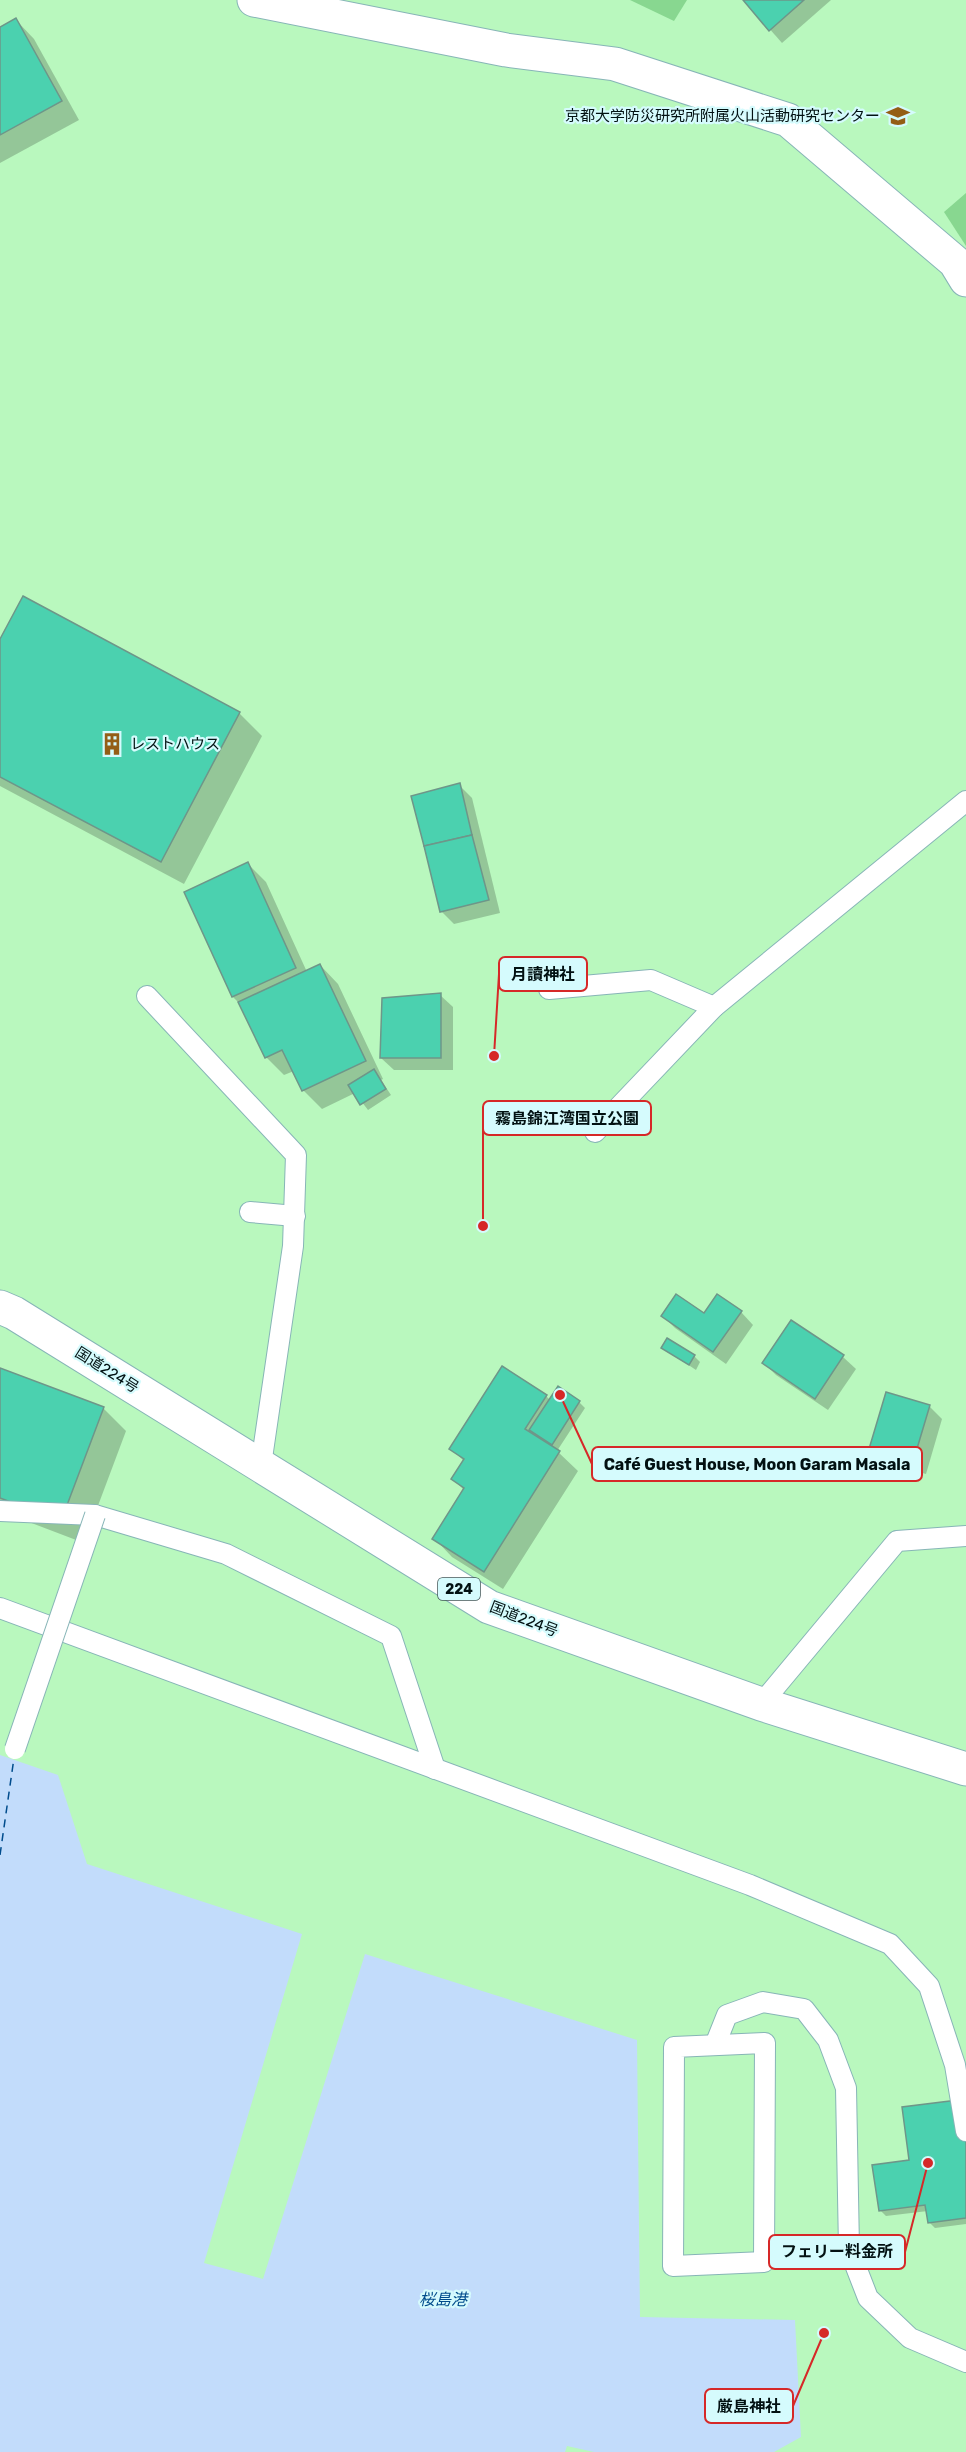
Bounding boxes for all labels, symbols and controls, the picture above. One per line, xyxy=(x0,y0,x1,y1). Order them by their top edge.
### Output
school or university icon: 京都大学防災研究所附属火山活動研究センター xyxy=(885,103,911,129)
place label: 京都大学防災研究所附属火山活動研究センター xyxy=(565,107,880,125)
building icon: レストハウス xyxy=(99,731,125,757)
place label: レストハウス xyxy=(130,735,220,753)
callout: 月讀神社 xyxy=(499,957,587,991)
text: 月讀神社 xyxy=(511,965,575,984)
callout: 霧島錦江湾国立公園 xyxy=(483,1101,651,1135)
text: 霧島錦江湾国立公園 xyxy=(495,1109,639,1128)
street label: 国道224号 xyxy=(72,1343,142,1397)
callout: Café Guest House, Moon Garam Masala xyxy=(592,1447,922,1481)
text: Café Guest House, Moon Garam Masala xyxy=(604,1455,910,1474)
road number: 224 xyxy=(438,1578,480,1600)
street label: 国道224号 xyxy=(487,1598,561,1640)
callout: フェリー料金所 xyxy=(769,2235,905,2269)
text: フェリー料金所 xyxy=(781,2242,893,2261)
water label: 桜島港 xyxy=(419,2290,469,2309)
callout: 厳島神社 xyxy=(705,2389,793,2423)
text: 厳島神社 xyxy=(717,2397,781,2416)

